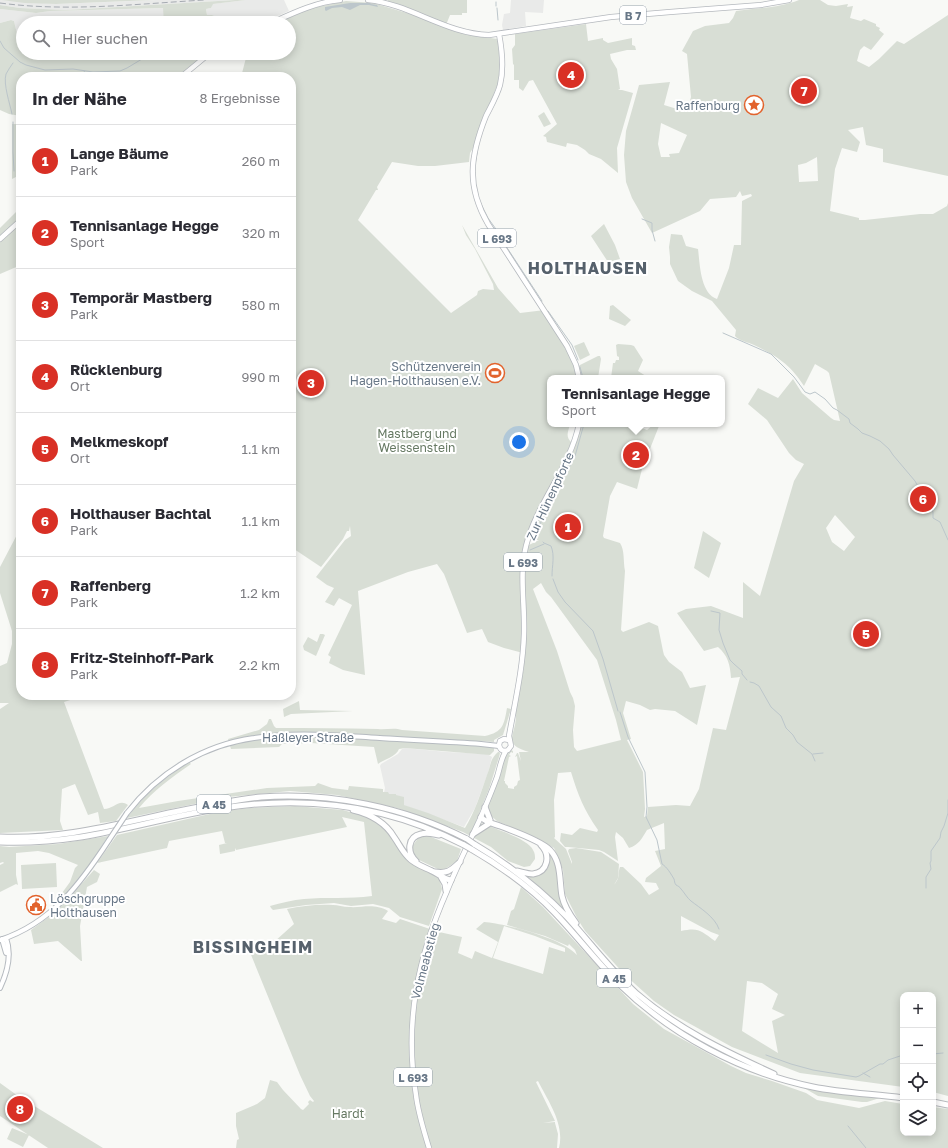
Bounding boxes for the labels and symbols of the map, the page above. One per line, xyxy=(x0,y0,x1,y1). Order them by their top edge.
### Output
road number: B 7 xyxy=(620,6,646,24)
pin: 4 xyxy=(558,60,584,90)
pin: 7 xyxy=(791,76,817,106)
place icon: Raffenburg xyxy=(743,94,765,116)
place label: Raffenburg xyxy=(675,98,740,113)
road number: L 693 xyxy=(478,229,516,247)
district label: HOLTHAUSEN xyxy=(528,258,648,278)
place label: Schützenverein Hagen-Holthausen e.V. xyxy=(350,359,481,388)
sports icon: Schützenverein Hagen-Holthausen e.V. xyxy=(484,362,506,384)
pin: 3 xyxy=(298,368,324,398)
park label: Mastberg und Weissenstein xyxy=(377,426,457,455)
your location xyxy=(509,432,529,452)
pin: 2 xyxy=(623,440,649,470)
street label: Zur Hünenpforte xyxy=(523,450,577,542)
pin: 6 xyxy=(910,484,936,514)
pin: 1 xyxy=(555,512,581,542)
road number: L 693 xyxy=(504,553,542,571)
pin: 5 xyxy=(853,619,879,649)
street label: Haßleyer Straße xyxy=(262,730,354,745)
road number: A 45 xyxy=(197,795,231,813)
place label: Löschgruppe Holthausen xyxy=(50,891,125,920)
public building icon: Löschgruppe Holthausen xyxy=(25,894,47,916)
street label: Volmeabstieg xyxy=(408,921,442,1001)
district label: BISSINGHEIM xyxy=(193,937,313,957)
road number: A 45 xyxy=(597,969,631,987)
road number: L 693 xyxy=(394,1068,432,1086)
pin: 8 xyxy=(7,1094,33,1124)
park label: Hardt xyxy=(332,1106,365,1121)

